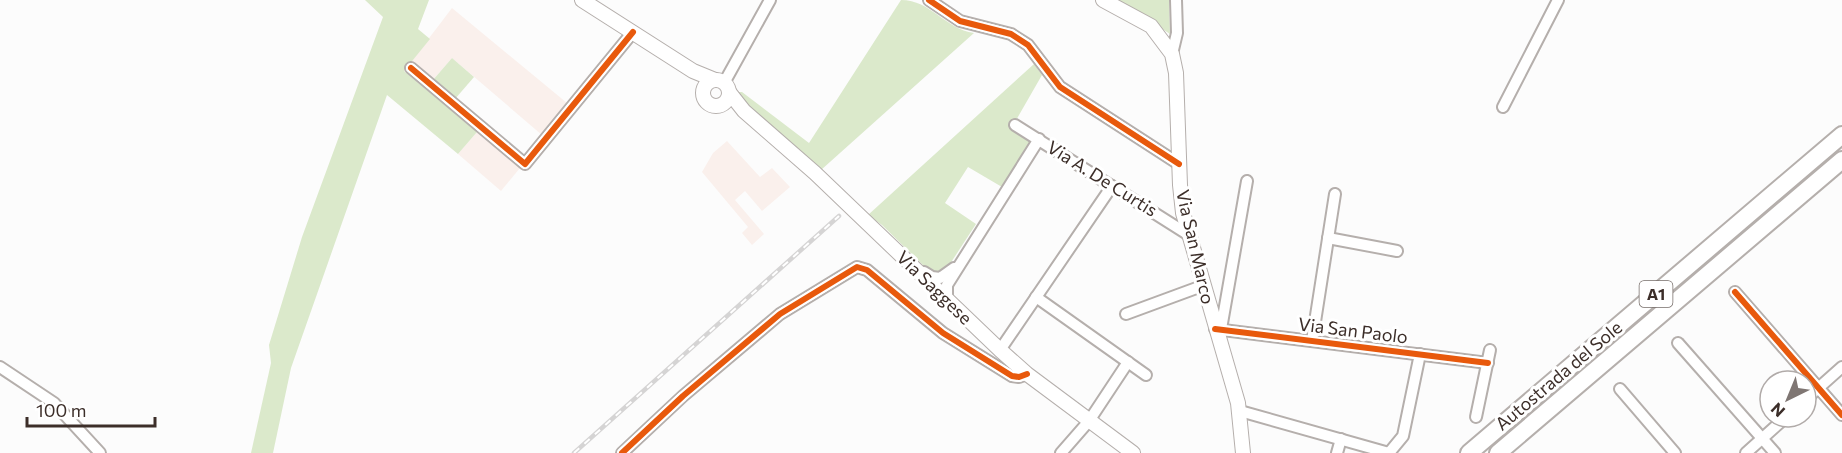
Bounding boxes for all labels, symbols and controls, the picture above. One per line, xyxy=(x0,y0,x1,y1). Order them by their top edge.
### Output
street label: Via A. De Curtis xyxy=(1043,135,1162,221)
street label: Via San Marco xyxy=(1172,187,1220,306)
street label: Via Saggese xyxy=(892,246,977,329)
road number: A1 xyxy=(1640,281,1672,307)
street label: Via San Paolo xyxy=(1297,312,1409,348)
street label: Autostrada del Sole xyxy=(1491,316,1626,435)
north arrow xyxy=(1758,369,1818,429)
scale bar xyxy=(27,390,154,428)
text: 100 m xyxy=(36,399,86,421)
text: N xyxy=(1767,399,1788,421)

